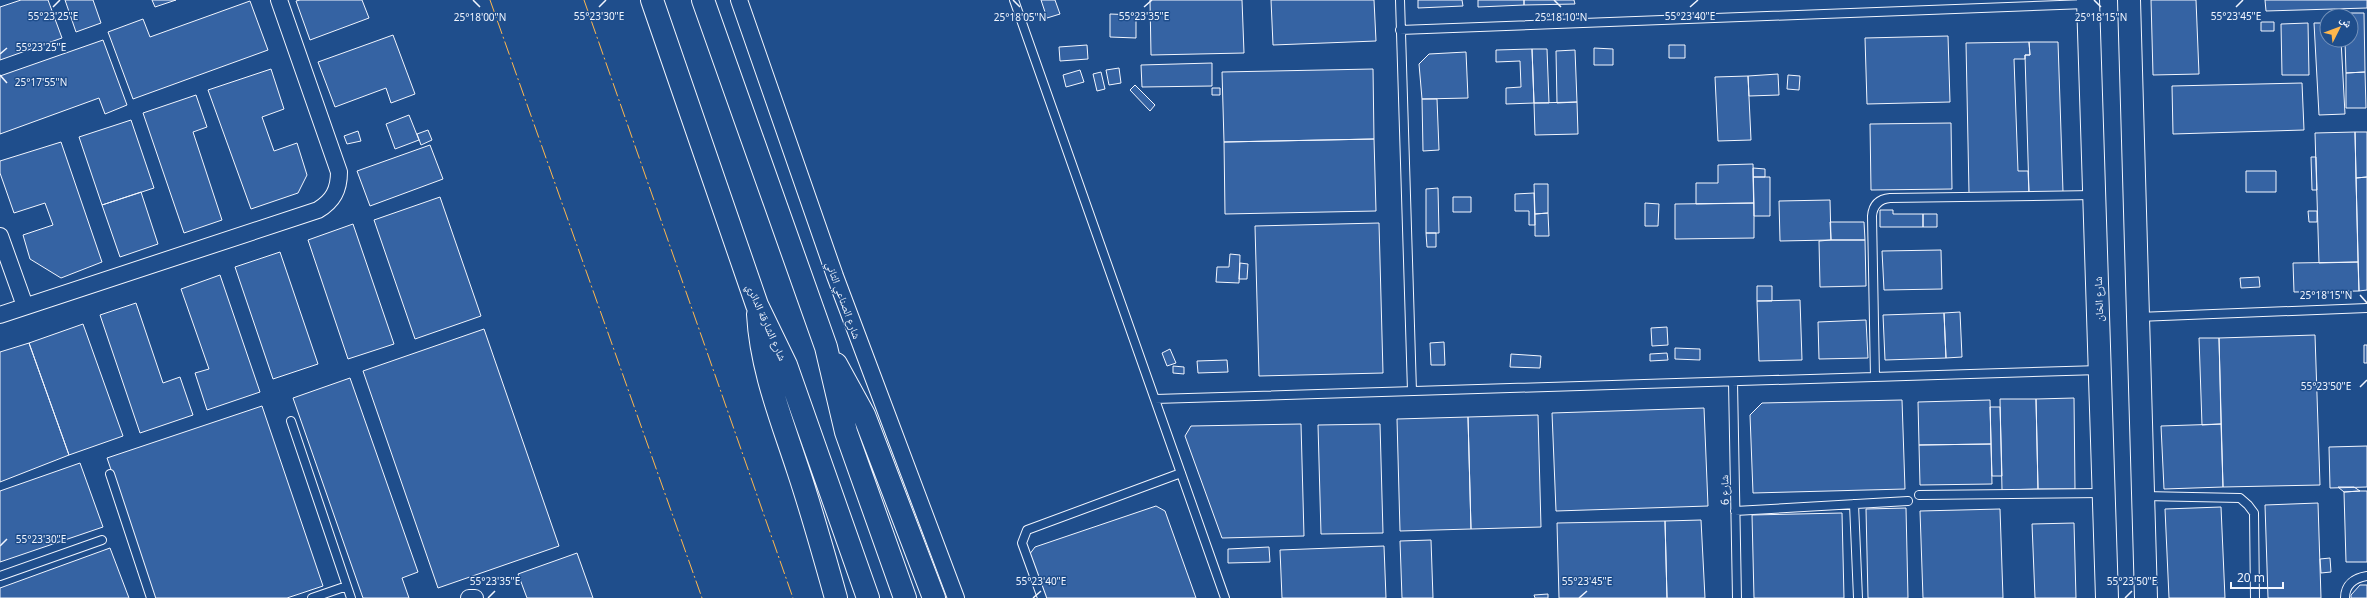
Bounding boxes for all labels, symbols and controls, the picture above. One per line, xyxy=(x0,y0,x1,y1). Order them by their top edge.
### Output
north arrow xyxy=(2319,8,2359,48)
text: 55°23'25"E xyxy=(28,9,78,23)
text: 55°23'30"E xyxy=(574,9,624,23)
text: 55°23'35"E xyxy=(1119,9,1169,23)
text: 55°23'40"E xyxy=(1665,9,1715,23)
text: 55°23'45"E xyxy=(2211,9,2261,23)
text: 25°18'00"N xyxy=(454,10,506,24)
text: 25°18'05"N xyxy=(994,10,1046,24)
text: 25°18'10"N xyxy=(1535,10,1587,24)
text: 25°18'15"N xyxy=(2075,10,2127,24)
text: ش xyxy=(2337,12,2357,31)
text: 55°23'25"E xyxy=(16,40,66,54)
text: 25°17'55"N xyxy=(15,75,67,89)
street label: شارع الصناعي الثاني xyxy=(821,259,865,341)
street label: شارع الخان xyxy=(2090,276,2106,322)
street label: شارع الشارقة الدائري xyxy=(742,281,791,363)
text: 25°18'15"N xyxy=(2300,288,2352,302)
text: 55°23'50"E xyxy=(2301,379,2351,393)
street label: شارع 6 xyxy=(1716,475,1732,505)
text: 55°23'30"E xyxy=(16,532,66,546)
scale bar xyxy=(2231,564,2283,590)
text: 20 m xyxy=(2237,569,2265,586)
text: 55°23'35"E xyxy=(470,574,520,588)
text: 55°23'40"E xyxy=(1016,574,1066,588)
text: 55°23'45"E xyxy=(1562,574,1612,588)
text: 55°23'50"E xyxy=(2107,574,2157,588)

